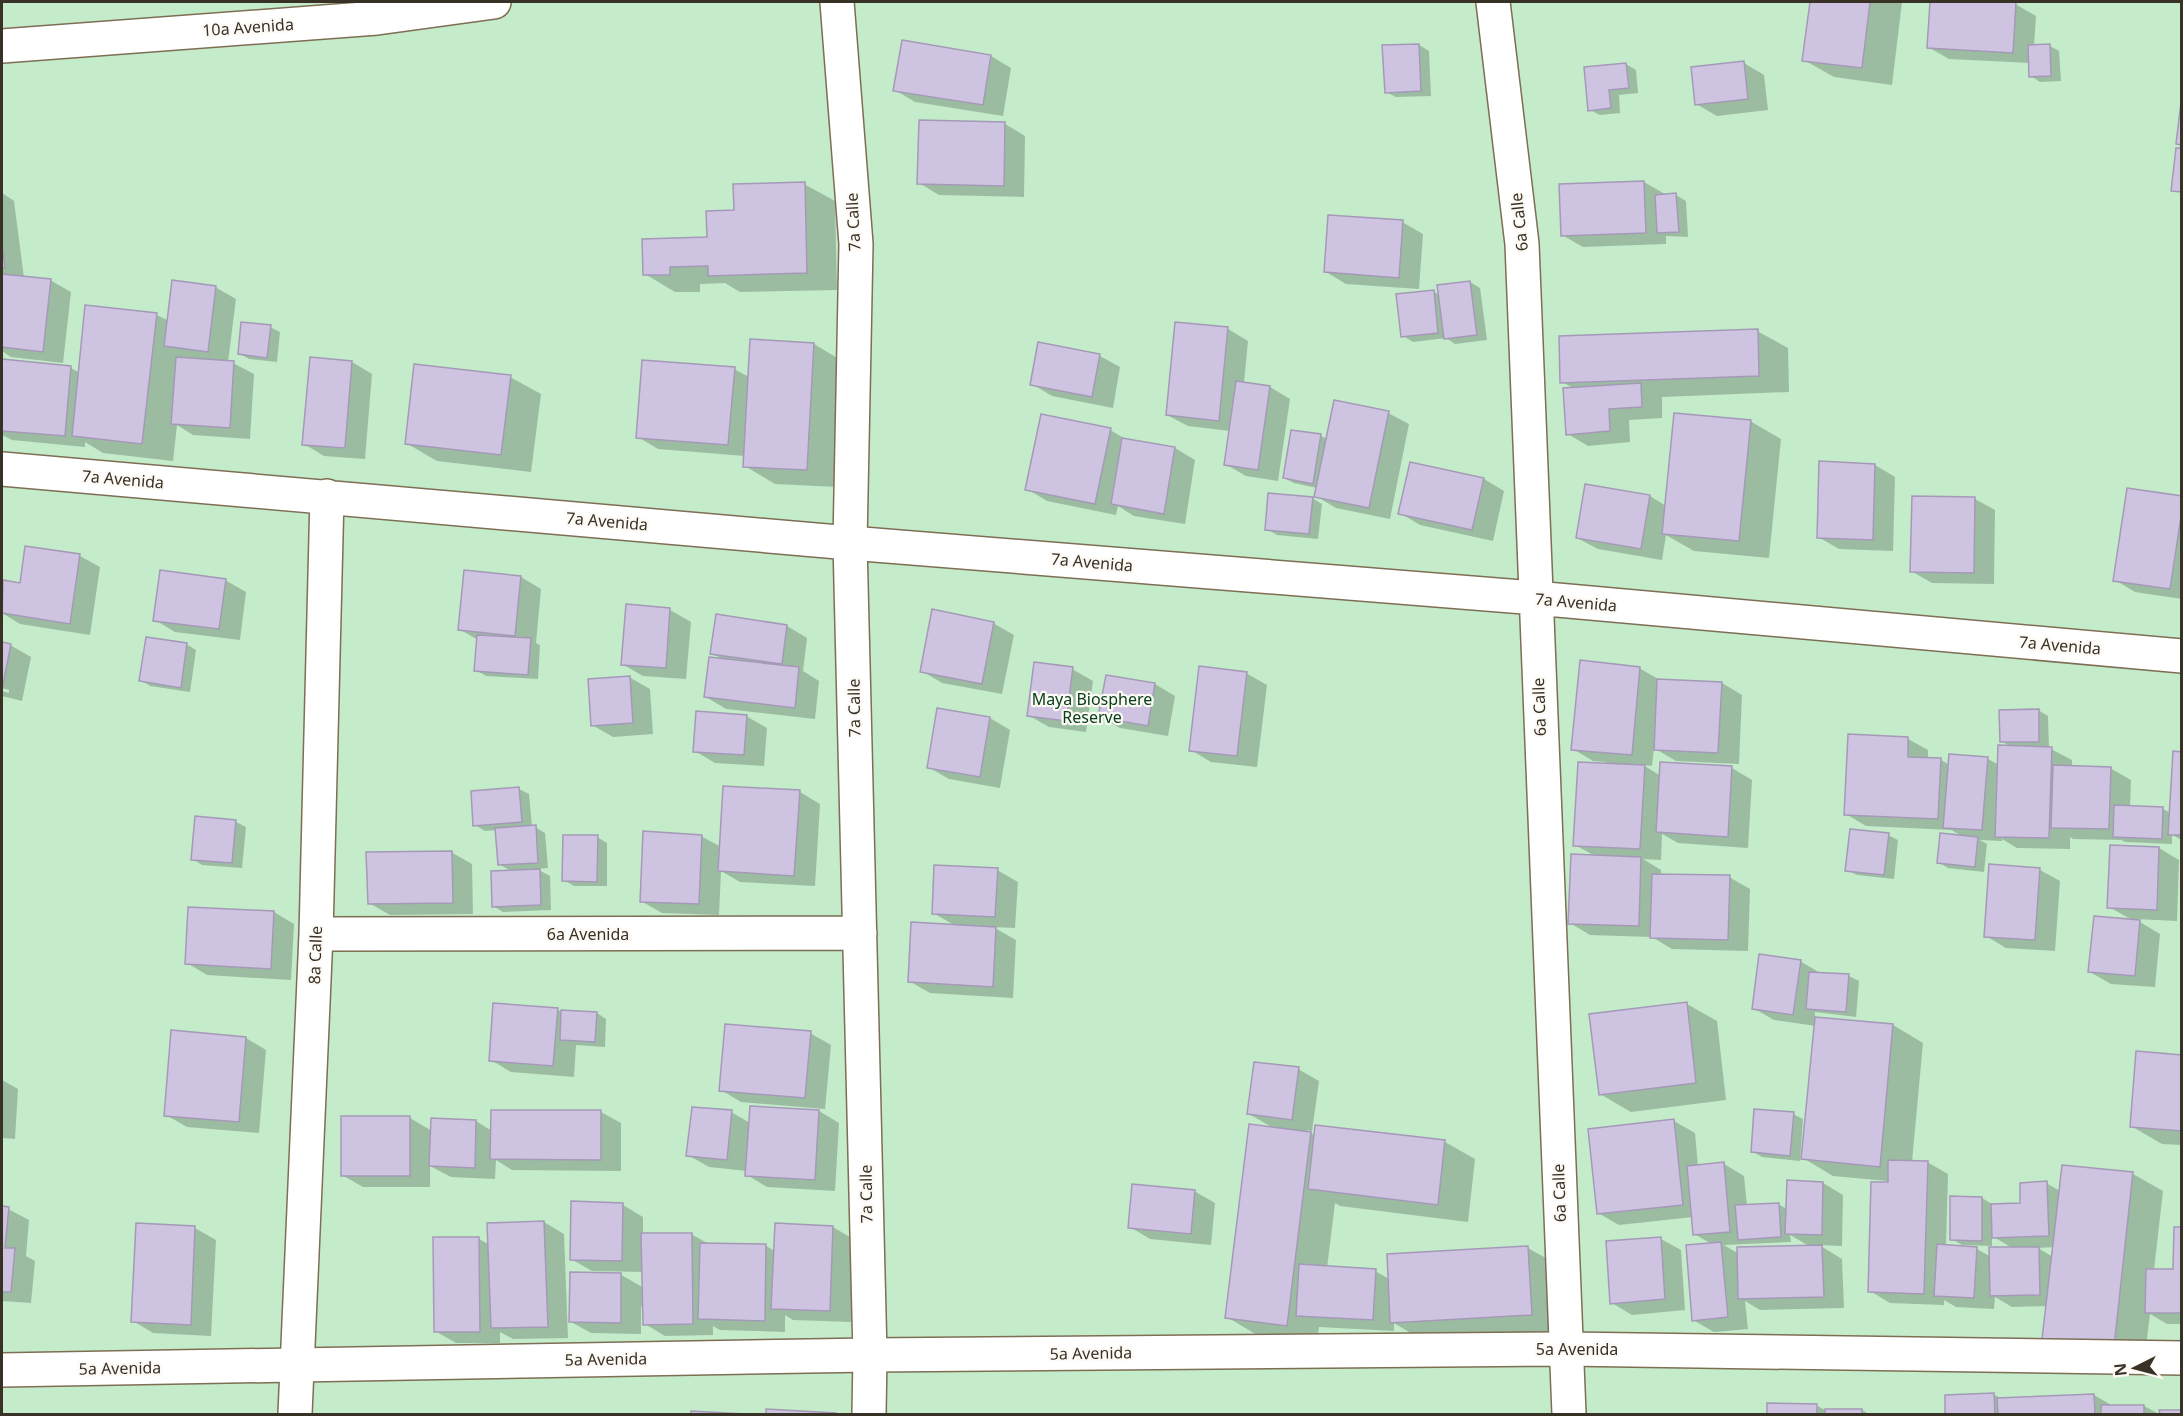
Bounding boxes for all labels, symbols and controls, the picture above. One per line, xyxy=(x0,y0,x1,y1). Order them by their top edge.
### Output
street label: 10a Avenida xyxy=(202,13,294,41)
street label: 7a Calle xyxy=(840,192,866,252)
street label: 6a Calle xyxy=(1505,192,1533,252)
street label: 7a Avenida xyxy=(81,464,165,494)
street label: 7a Avenida xyxy=(565,506,649,536)
street label: 7a Avenida xyxy=(1050,547,1134,577)
street label: 7a Avenida xyxy=(1534,587,1618,617)
street label: 7a Avenida xyxy=(2018,630,2102,660)
street label: 6a Calle xyxy=(1527,677,1551,737)
street label: 7a Calle xyxy=(842,678,866,738)
park label: Maya Biosphere Reserve xyxy=(1032,688,1152,728)
street label: 6a Avenida xyxy=(547,923,629,945)
street label: 8a Calle xyxy=(303,925,327,985)
street label: 6a Calle xyxy=(1547,1163,1571,1223)
street label: 7a Calle xyxy=(854,1164,878,1224)
street label: 5a Avenida xyxy=(1536,1338,1618,1360)
north arrow xyxy=(2105,1338,2165,1398)
street label: 5a Avenida xyxy=(1050,1341,1132,1365)
street label: 5a Avenida xyxy=(565,1347,647,1371)
street label: 5a Avenida xyxy=(79,1356,161,1380)
text: N xyxy=(2108,1362,2132,1377)

